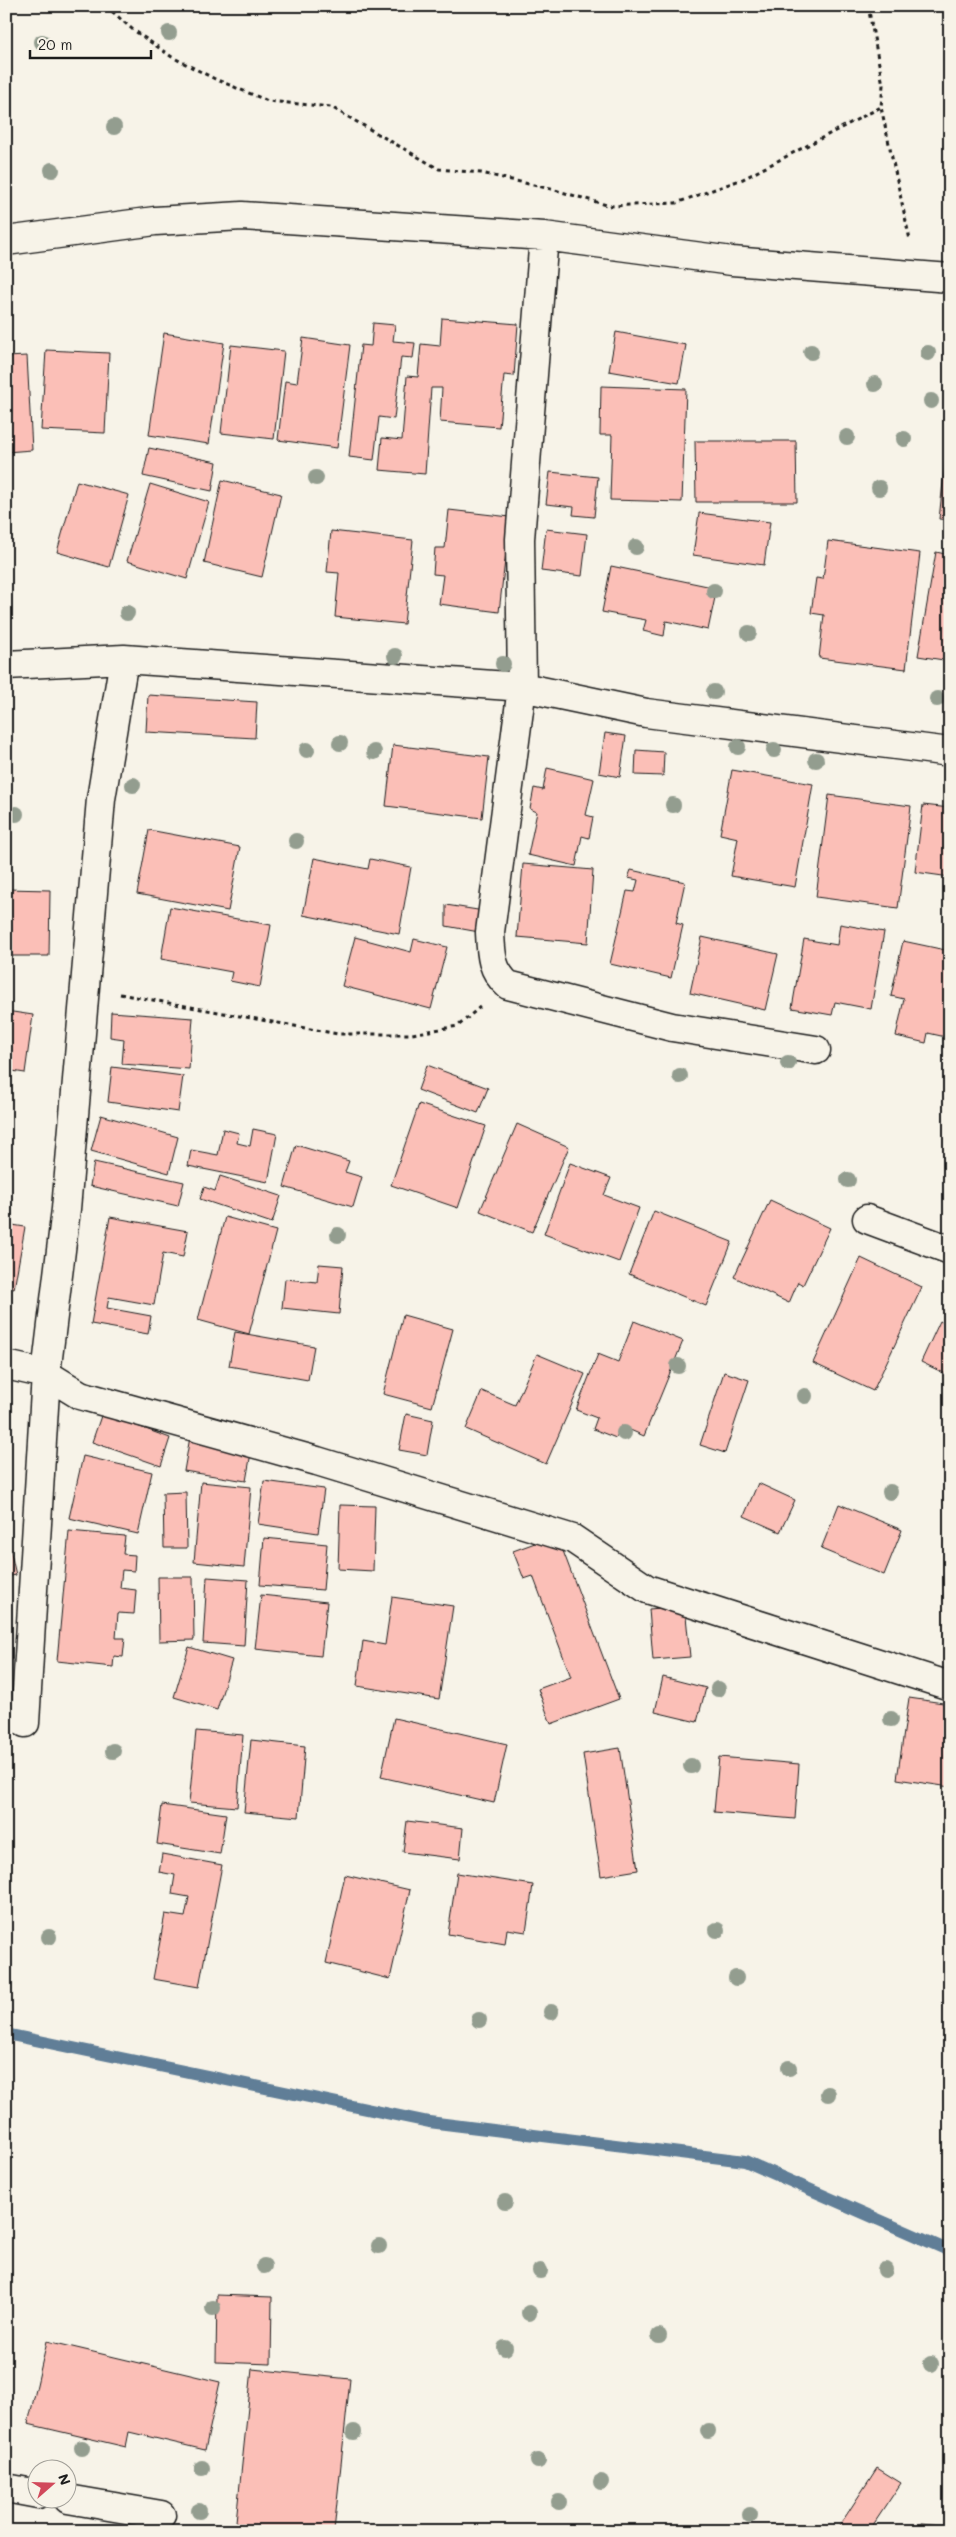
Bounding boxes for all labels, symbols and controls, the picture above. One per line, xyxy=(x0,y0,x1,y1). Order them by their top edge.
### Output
scale bar xyxy=(30,28,151,60)
text: 20 m xyxy=(38,34,72,54)
north arrow xyxy=(28,2460,78,2510)
text: N xyxy=(54,2471,75,2488)

